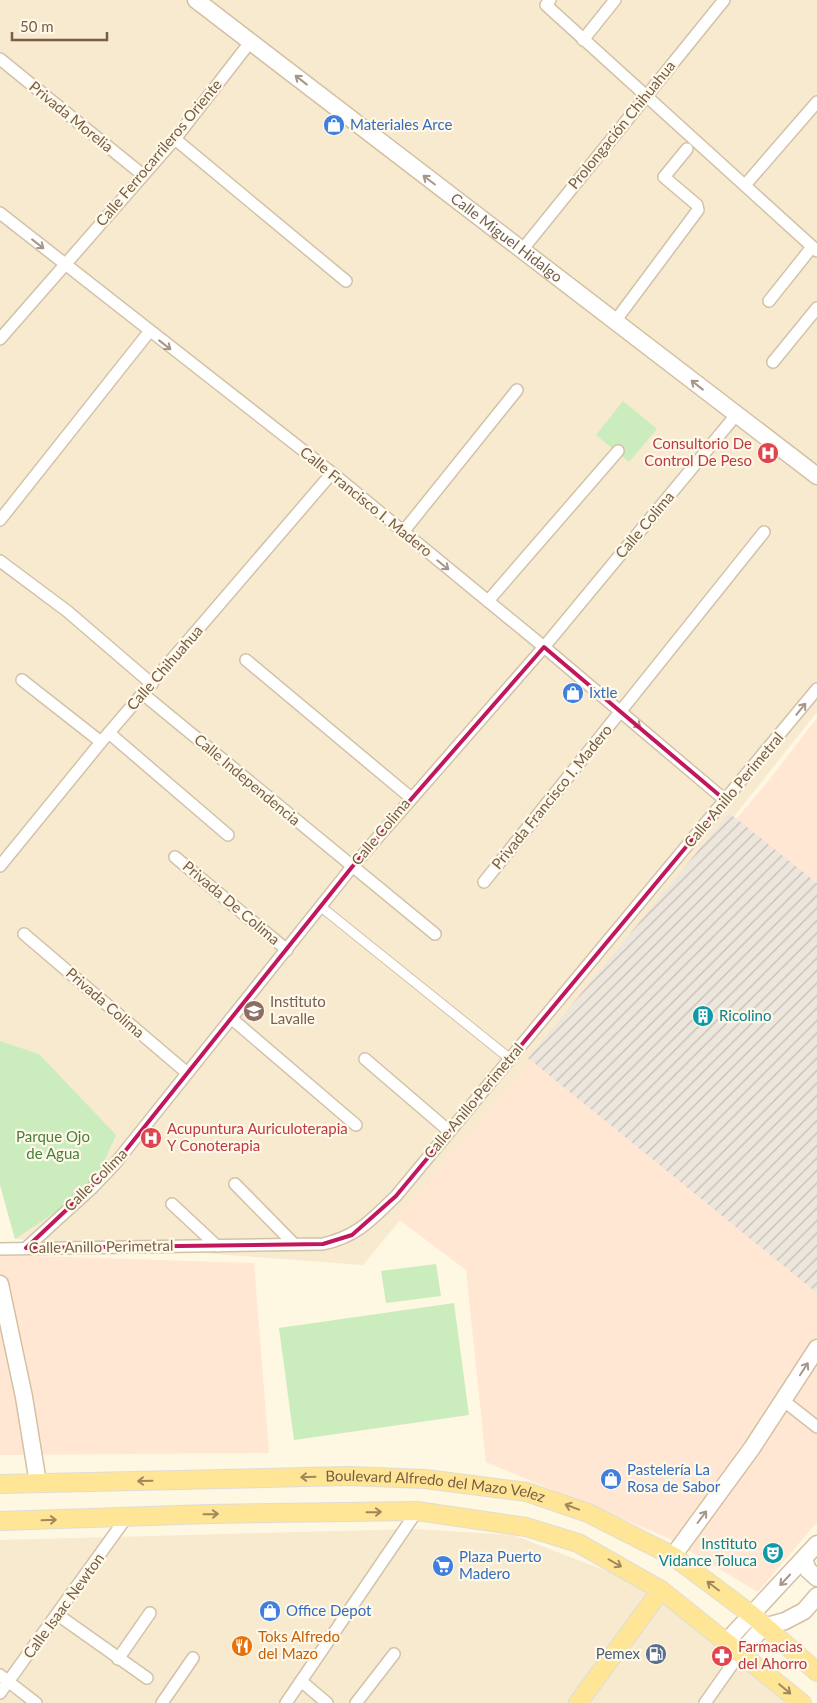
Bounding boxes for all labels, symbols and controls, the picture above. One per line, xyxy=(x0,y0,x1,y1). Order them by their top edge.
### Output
scale bar xyxy=(12,10,108,42)
text: 50 m xyxy=(20,17,54,35)
street label: Prolongación Chihuahua xyxy=(564,57,679,192)
one-way arrow xyxy=(295,74,308,85)
street label: Calle Ferrocarrileros Oriente xyxy=(92,75,225,229)
street label: Privada Morelia xyxy=(26,77,117,155)
shop icon: Materiales Arce xyxy=(322,113,346,137)
place label: Materiales Arce xyxy=(350,115,452,133)
one-way arrow xyxy=(423,174,436,185)
street label: Calle Miguel Hidalgo xyxy=(448,189,566,286)
one-way arrow xyxy=(31,238,44,249)
one-way arrow xyxy=(159,339,172,350)
one-way arrow xyxy=(691,379,704,390)
place label: Consultorio De Control De Peso xyxy=(644,434,752,469)
hospital icon: Consultorio De Control De Peso xyxy=(756,441,780,465)
street label: Calle Francisco I. Madero xyxy=(297,442,436,560)
street label: Calle Colima xyxy=(611,487,677,561)
one-way arrow xyxy=(437,560,450,571)
street label: Calle Chihuahua xyxy=(122,621,206,714)
shop icon: Ixtle xyxy=(561,681,585,705)
place label: Ixtle xyxy=(589,683,618,701)
one-way arrow xyxy=(795,702,806,715)
one-way arrow xyxy=(628,718,641,729)
street label: Privada Francisco I. Madero xyxy=(487,720,615,872)
street label: Calle Anillo Perimetral xyxy=(680,728,787,851)
street label: Calle Independencia xyxy=(191,730,304,829)
street label: Calle Colima xyxy=(347,794,413,868)
street label: Privada De Colima xyxy=(180,856,284,948)
street label: Privada Colima xyxy=(63,963,149,1041)
place label: Instituto Lavalle xyxy=(270,992,326,1027)
school or university icon: Instituto Lavalle xyxy=(242,999,266,1023)
building icon: Ricolino xyxy=(691,1004,715,1028)
place label: Ricolino xyxy=(719,1006,771,1024)
street label: Calle Anillo Perimetral xyxy=(420,1039,527,1162)
place label: Acupuntura Auriculoterapia Y Conoterapia xyxy=(167,1119,348,1154)
hospital icon: Acupuntura Auriculoterapia Y Conoterapia xyxy=(139,1126,163,1150)
park label: Parque Ojo de Agua xyxy=(16,1127,90,1162)
street label: Calle Colima xyxy=(60,1144,131,1215)
street label: Calle Anillo Perimetral xyxy=(28,1236,174,1256)
one-way arrow xyxy=(798,1362,809,1376)
place label: Pastelería La Rosa de Sabor xyxy=(627,1460,721,1495)
street label: Boulevard Alfredo del Mazo Velez xyxy=(325,1466,548,1506)
shop icon: Pastelería La Rosa de Sabor xyxy=(599,1467,623,1491)
one-way arrow xyxy=(300,1472,316,1482)
one-way arrow xyxy=(137,1476,153,1485)
one-way arrow xyxy=(564,1502,580,1511)
one-way arrow xyxy=(365,1507,381,1517)
one-way arrow xyxy=(203,1510,219,1519)
one-way arrow xyxy=(697,1510,707,1524)
one-way arrow xyxy=(40,1515,56,1525)
place label: Instituto Vidance Toluca xyxy=(659,1534,757,1569)
theatre icon: Instituto Vidance Toluca xyxy=(761,1541,785,1565)
place label: Plaza Puerto Madero xyxy=(459,1547,542,1582)
street label: Calle Isaac Newton xyxy=(19,1549,107,1662)
supermarket icon: Plaza Puerto Madero xyxy=(431,1554,455,1578)
one-way arrow xyxy=(607,1558,622,1568)
one-way arrow xyxy=(779,1574,791,1586)
one-way arrow xyxy=(706,1581,720,1591)
shop icon: Office Depot xyxy=(258,1599,282,1623)
place label: Office Depot xyxy=(286,1601,372,1619)
place label: Toks Alfredo del Mazo xyxy=(258,1627,340,1662)
restaurant icon: Toks Alfredo del Mazo xyxy=(230,1634,254,1658)
place label: Farmacias del Ahorro xyxy=(738,1637,807,1672)
fuel station icon: Pemex xyxy=(644,1642,668,1666)
place label: Pemex xyxy=(596,1644,641,1662)
pharmacy icon: Farmacias del Ahorro xyxy=(710,1644,734,1668)
one-way arrow xyxy=(778,1683,791,1694)

